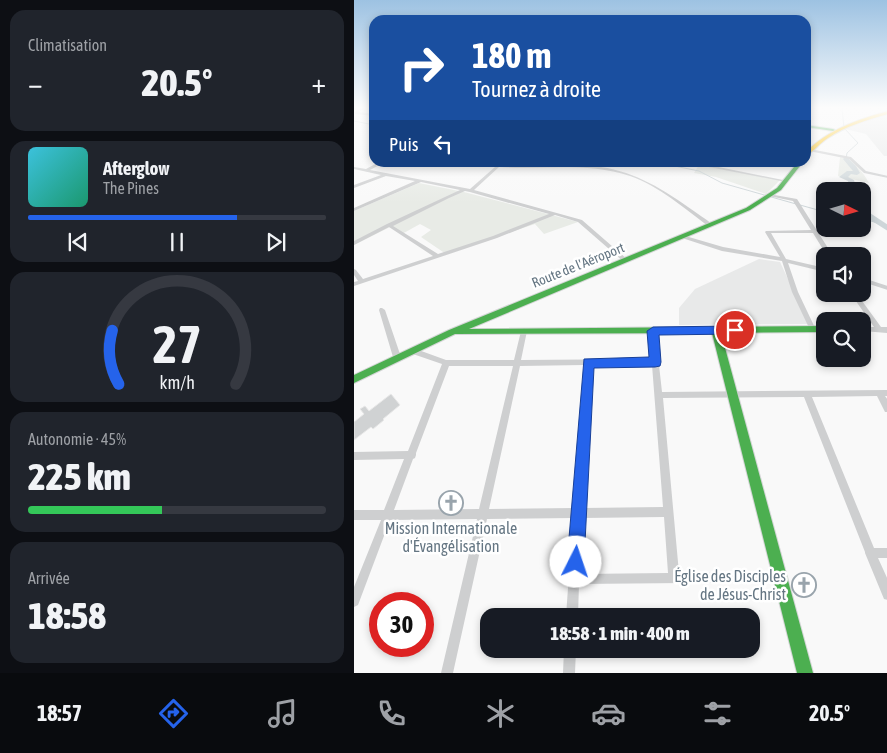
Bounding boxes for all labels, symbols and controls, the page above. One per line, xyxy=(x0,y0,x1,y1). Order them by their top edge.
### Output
icon: right xyxy=(389,35,454,100)
text: 180 m xyxy=(472,35,551,75)
text: Climatisation xyxy=(28,36,107,54)
text: 20.5° xyxy=(142,61,212,104)
text: − xyxy=(28,67,43,99)
text: + xyxy=(311,67,326,99)
text: Tournez à droite xyxy=(472,76,601,102)
icon: left xyxy=(429,130,457,158)
text: Puis xyxy=(389,133,419,155)
text: Afterglow xyxy=(103,157,170,179)
text: The Pines xyxy=(103,179,159,197)
north arrow xyxy=(816,182,872,238)
map controls xyxy=(816,182,871,367)
icon: previous xyxy=(64,228,92,256)
icon: pause xyxy=(163,228,191,256)
icon: next xyxy=(262,228,290,256)
street label: Route de l'Aéroport xyxy=(529,239,627,291)
button: sound xyxy=(816,247,871,302)
pin xyxy=(714,309,756,351)
button: search xyxy=(816,312,871,367)
text: 27 xyxy=(153,314,201,374)
icon: arrive xyxy=(721,316,749,344)
text: km/h xyxy=(159,372,195,393)
text: Autonomie · 45% xyxy=(28,430,126,448)
text: 225 km xyxy=(28,455,131,498)
church icon: Mission Internationale d'Évangélisation xyxy=(438,490,464,516)
place label: Mission Internationale d'Évangélisation xyxy=(385,519,517,556)
position arrow xyxy=(549,535,601,587)
place label: Église des Disciples de Jésus-Christ xyxy=(674,567,786,603)
text: Arrivée xyxy=(28,569,70,587)
church icon: Église des Disciples de Jésus-Christ xyxy=(791,572,817,598)
speed limit sign: 30 xyxy=(369,592,434,657)
text: 18:58 xyxy=(28,594,106,637)
text: 18:58 · 1 min · 400 m xyxy=(550,622,690,644)
icon: directions xyxy=(156,696,191,731)
icon: music xyxy=(265,696,300,731)
icon: phone xyxy=(374,696,409,731)
icon: climate xyxy=(483,696,518,731)
icon: car xyxy=(591,696,626,731)
icon: filters xyxy=(700,696,735,731)
text: 18:57 xyxy=(37,700,82,726)
text: 20.5° xyxy=(809,700,850,726)

